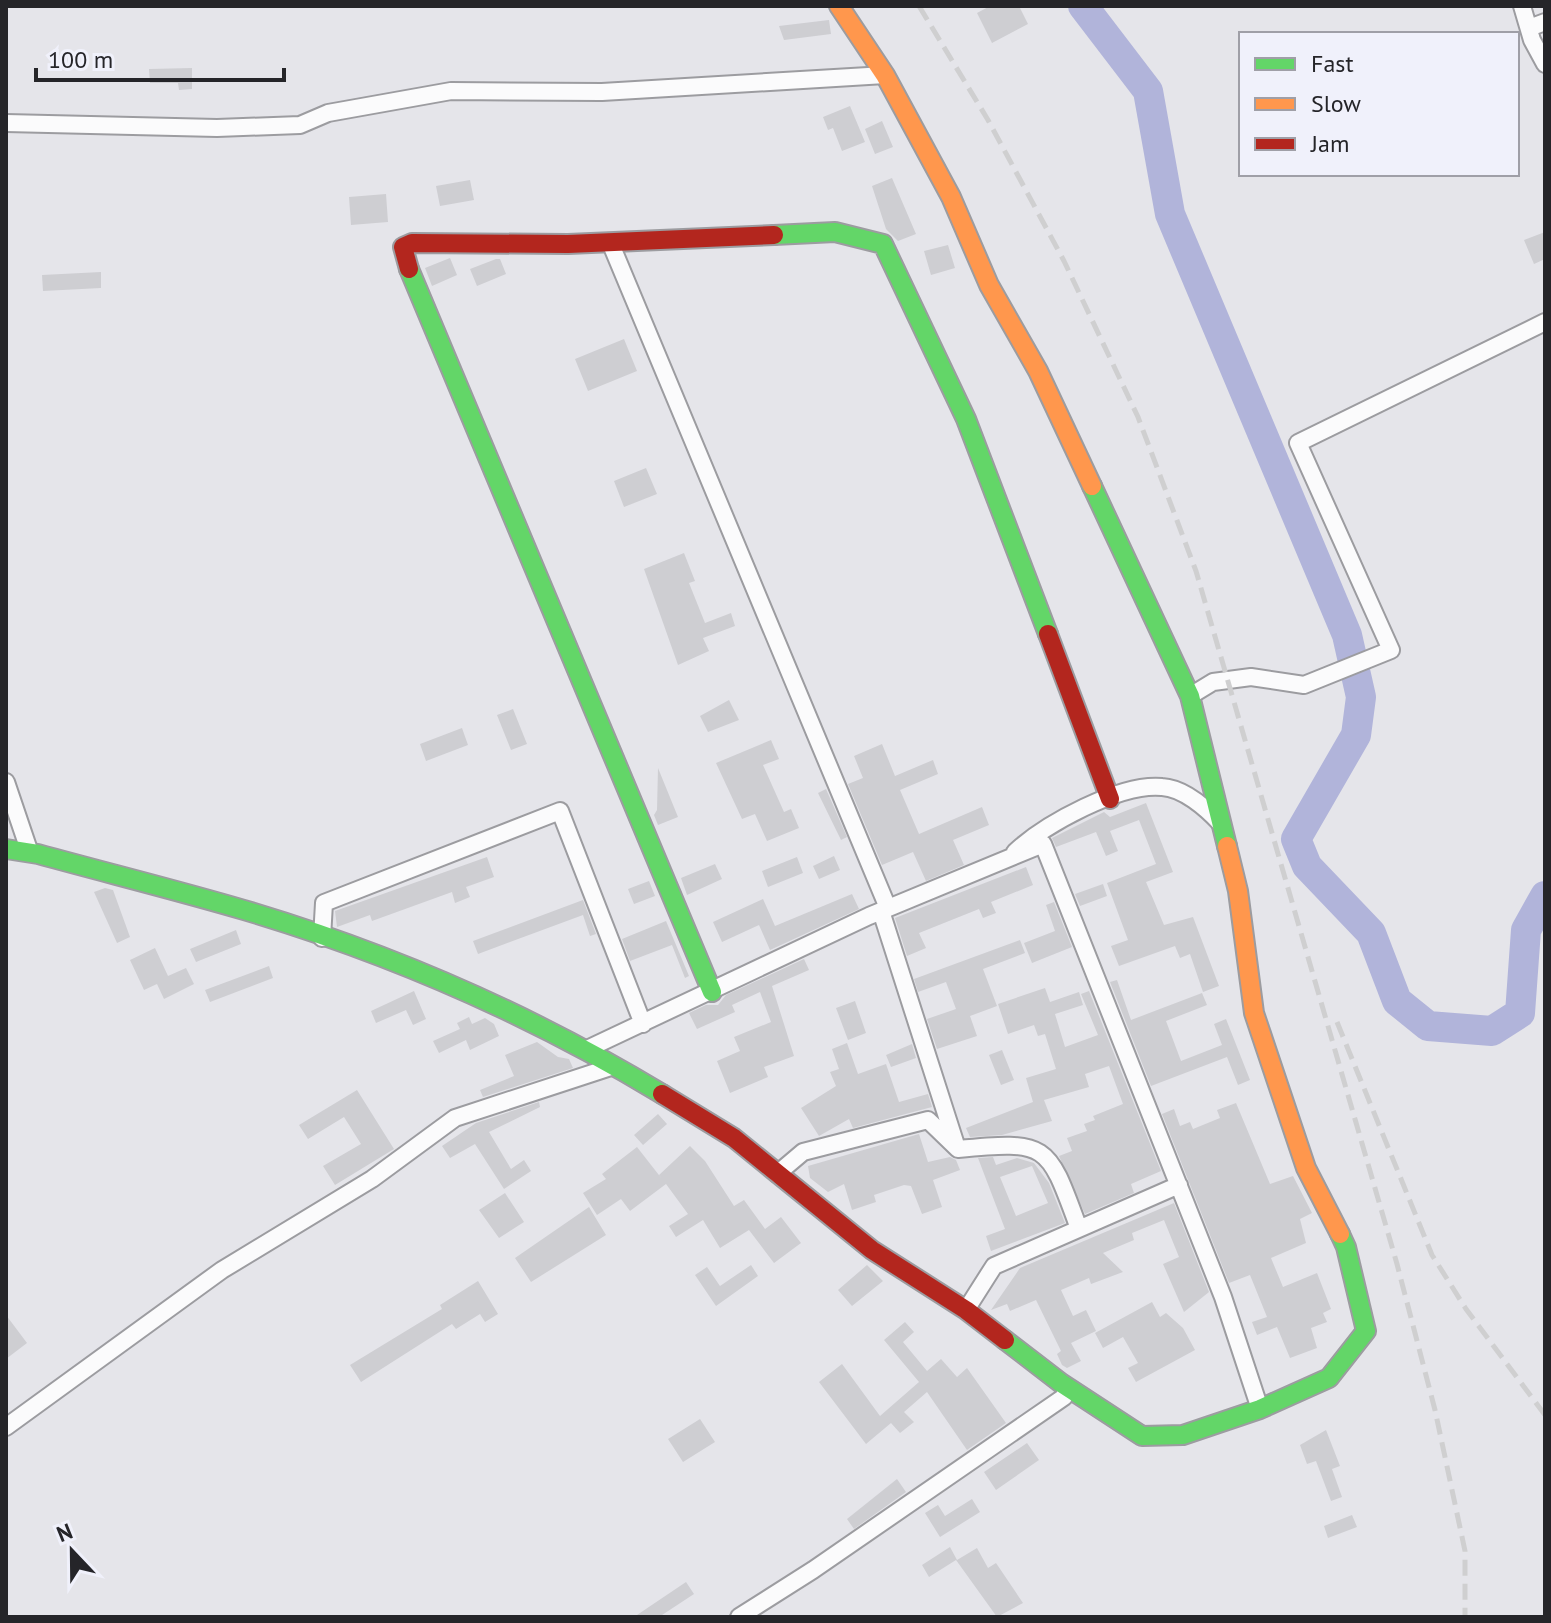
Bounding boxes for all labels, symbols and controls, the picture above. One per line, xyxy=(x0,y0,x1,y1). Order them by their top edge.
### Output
scale bar xyxy=(36,32,284,82)
legend xyxy=(1239,32,1519,176)
text: 100 m xyxy=(48,44,113,75)
text: Fast xyxy=(1311,48,1354,79)
text: Slow xyxy=(1311,88,1361,119)
text: Jam xyxy=(1310,128,1349,159)
north arrow xyxy=(32,1511,112,1591)
text: N xyxy=(53,1517,76,1548)

